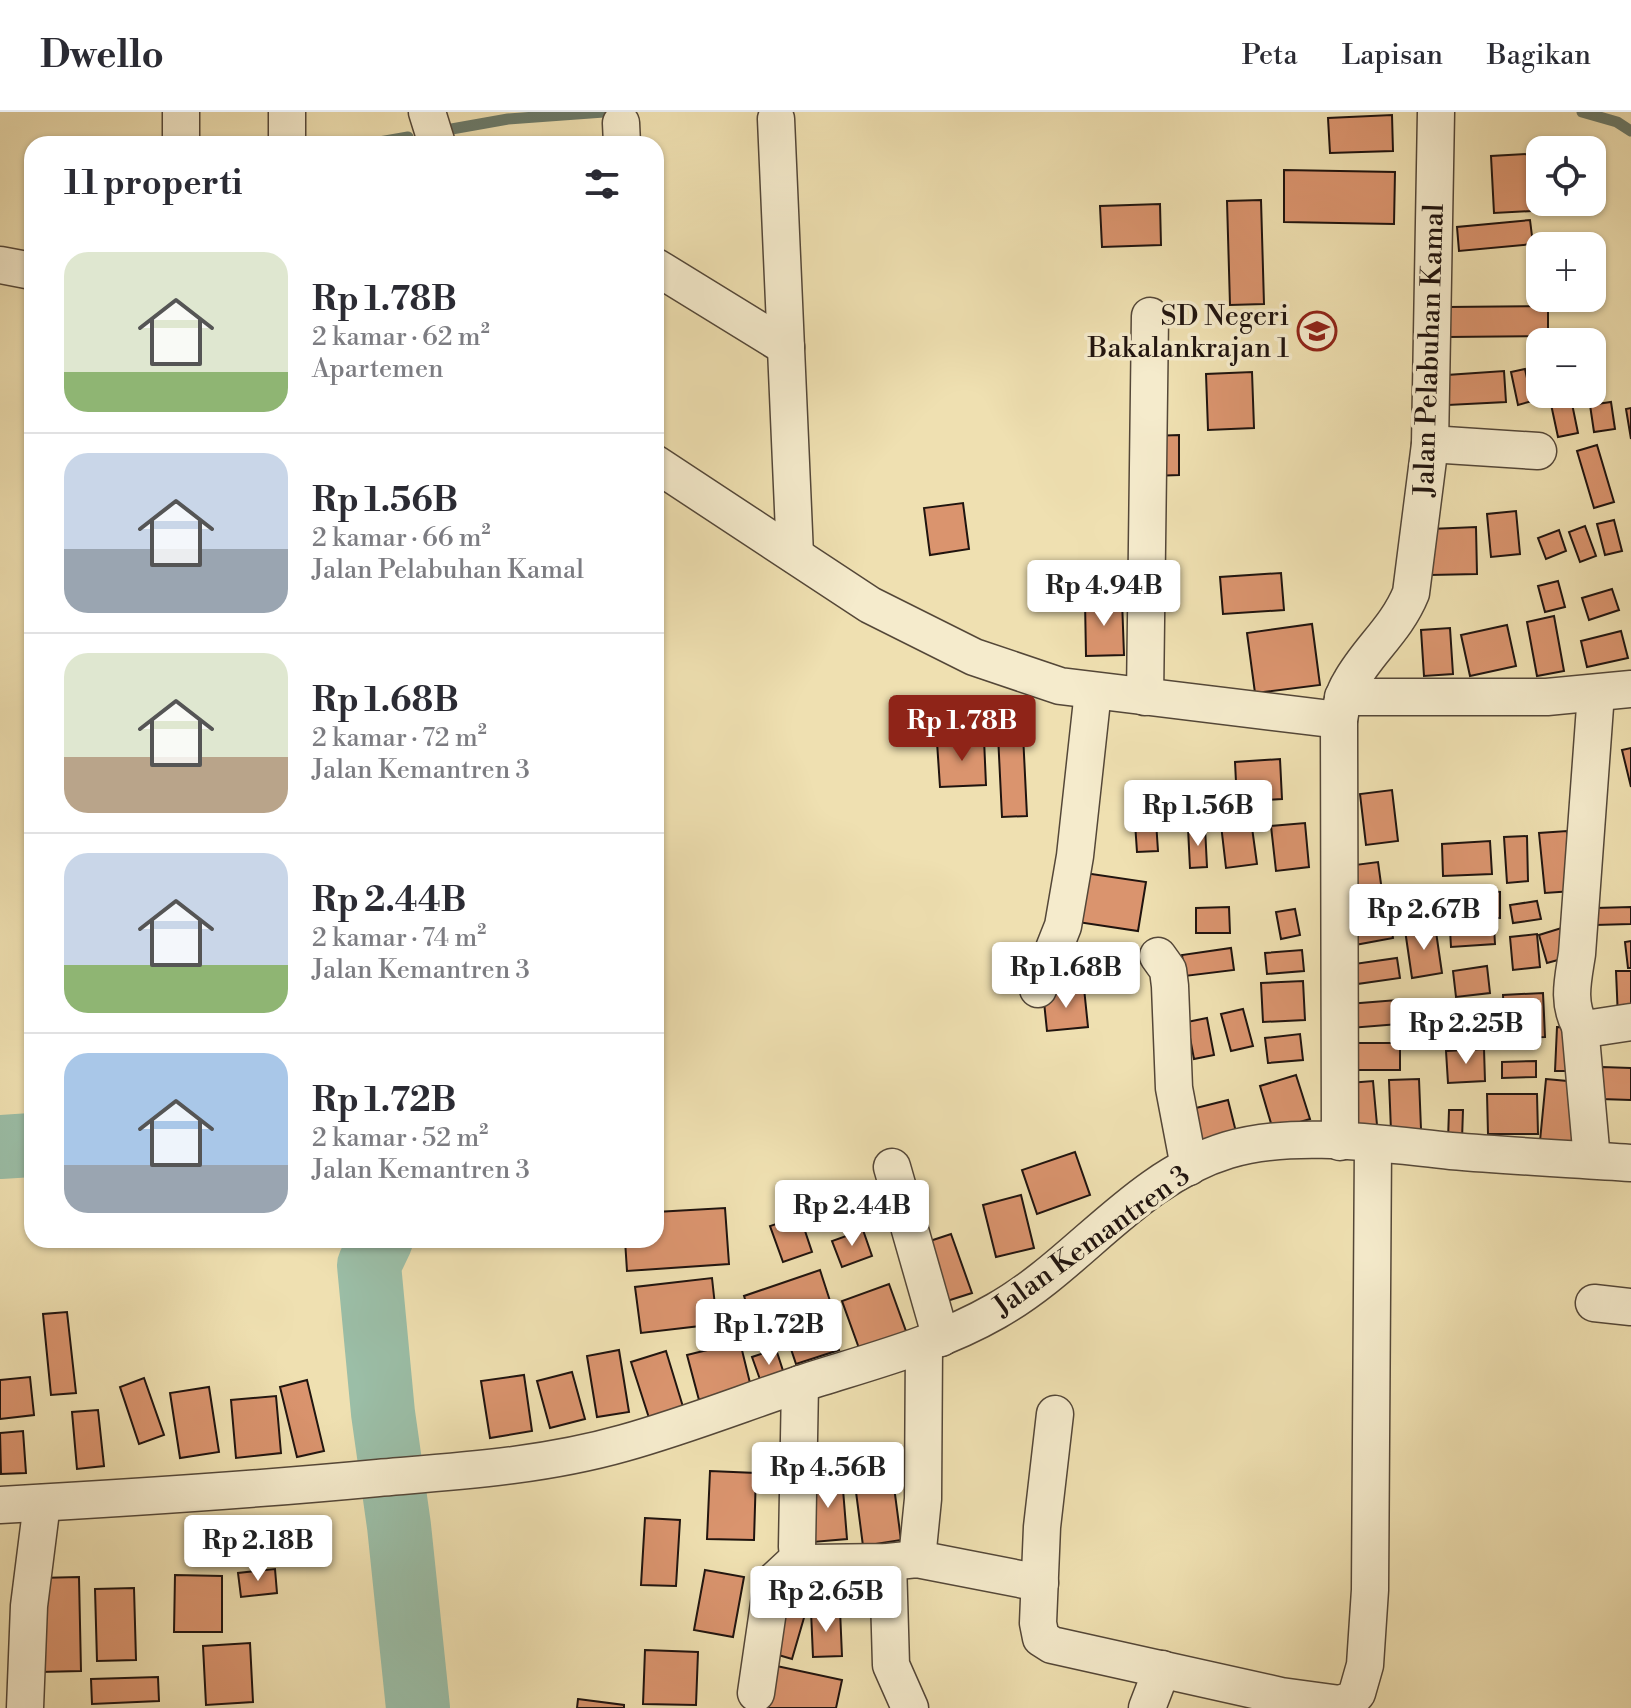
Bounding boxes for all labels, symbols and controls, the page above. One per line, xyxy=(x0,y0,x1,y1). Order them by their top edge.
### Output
text: Dwello xyxy=(40,32,164,79)
text: Peta xyxy=(1242,38,1298,73)
text: Lapisan xyxy=(1342,38,1443,73)
text: Bagikan xyxy=(1487,38,1591,73)
map controls xyxy=(1526,136,1606,408)
button: locate xyxy=(1526,136,1606,216)
icon: filters xyxy=(580,162,624,206)
text: 11 properti xyxy=(64,163,242,205)
street label: Jalan Pelabuhan Kamal xyxy=(1407,203,1452,498)
button: + xyxy=(1526,232,1606,312)
text: Rp 1.78B xyxy=(312,279,457,321)
icon: home xyxy=(128,284,224,380)
place label: SD Negeri Bakalankrajan 1 xyxy=(1087,299,1289,366)
school or university icon: SD Negeri Bakalankrajan 1 xyxy=(1296,310,1338,352)
text: 2 kamar · 62 m² xyxy=(312,321,490,353)
button: − xyxy=(1526,328,1606,408)
text: Apartemen xyxy=(312,353,444,385)
text: Rp 1.56B xyxy=(312,480,458,522)
icon: home xyxy=(128,485,224,581)
text: 2 kamar · 66 m² xyxy=(312,522,491,554)
text: Jalan Pelabuhan Kamal xyxy=(312,554,584,586)
pin: Rp 4.94B xyxy=(1021,560,1187,628)
text: Rp 4.94B xyxy=(1045,570,1163,602)
text: Rp 1.68B xyxy=(312,680,459,722)
icon: home xyxy=(128,685,224,781)
pin: Rp 1.78B xyxy=(879,695,1045,763)
text: Rp 1.78B xyxy=(907,705,1017,737)
text: 2 kamar · 72 m² xyxy=(312,722,487,754)
text: Jalan Kemantren 3 xyxy=(312,754,530,786)
pin: Rp 1.56B xyxy=(1115,780,1281,848)
text: Rp 1.56B xyxy=(1142,790,1254,822)
text: Rp 2.44B xyxy=(312,880,466,922)
pin: Rp 2.67B xyxy=(1341,884,1507,952)
icon: home xyxy=(128,885,224,981)
text: Rp 2.67B xyxy=(1367,894,1481,926)
text: 2 kamar · 74 m² xyxy=(312,922,486,954)
pin: Rp 1.68B xyxy=(983,942,1149,1010)
text: Rp 1.68B xyxy=(1010,952,1122,984)
text: Jalan Kemantren 3 xyxy=(312,954,530,986)
pin: Rp 2.25B xyxy=(1383,998,1549,1066)
text: Rp 2.25B xyxy=(1408,1008,1524,1040)
text: Rp 1.72B xyxy=(312,1080,456,1122)
icon: home xyxy=(128,1085,224,1181)
text: 2 kamar · 52 m² xyxy=(312,1122,488,1154)
text: Jalan Kemantren 3 xyxy=(312,1154,530,1186)
street label: Jalan Kemantren 3 xyxy=(986,1158,1197,1325)
pin: Rp 2.44B xyxy=(769,1180,935,1248)
text: Rp 2.44B xyxy=(793,1190,911,1222)
pin: Rp 1.72B xyxy=(686,1299,852,1367)
text: Rp 1.72B xyxy=(714,1309,824,1341)
pin: Rp 4.56B xyxy=(745,1442,911,1510)
text: Rp 4.56B xyxy=(770,1452,886,1484)
pin: Rp 2.18B xyxy=(175,1515,341,1583)
text: Rp 2.18B xyxy=(202,1525,314,1557)
pin: Rp 2.65B xyxy=(743,1566,909,1634)
text: Rp 2.65B xyxy=(768,1576,884,1608)

